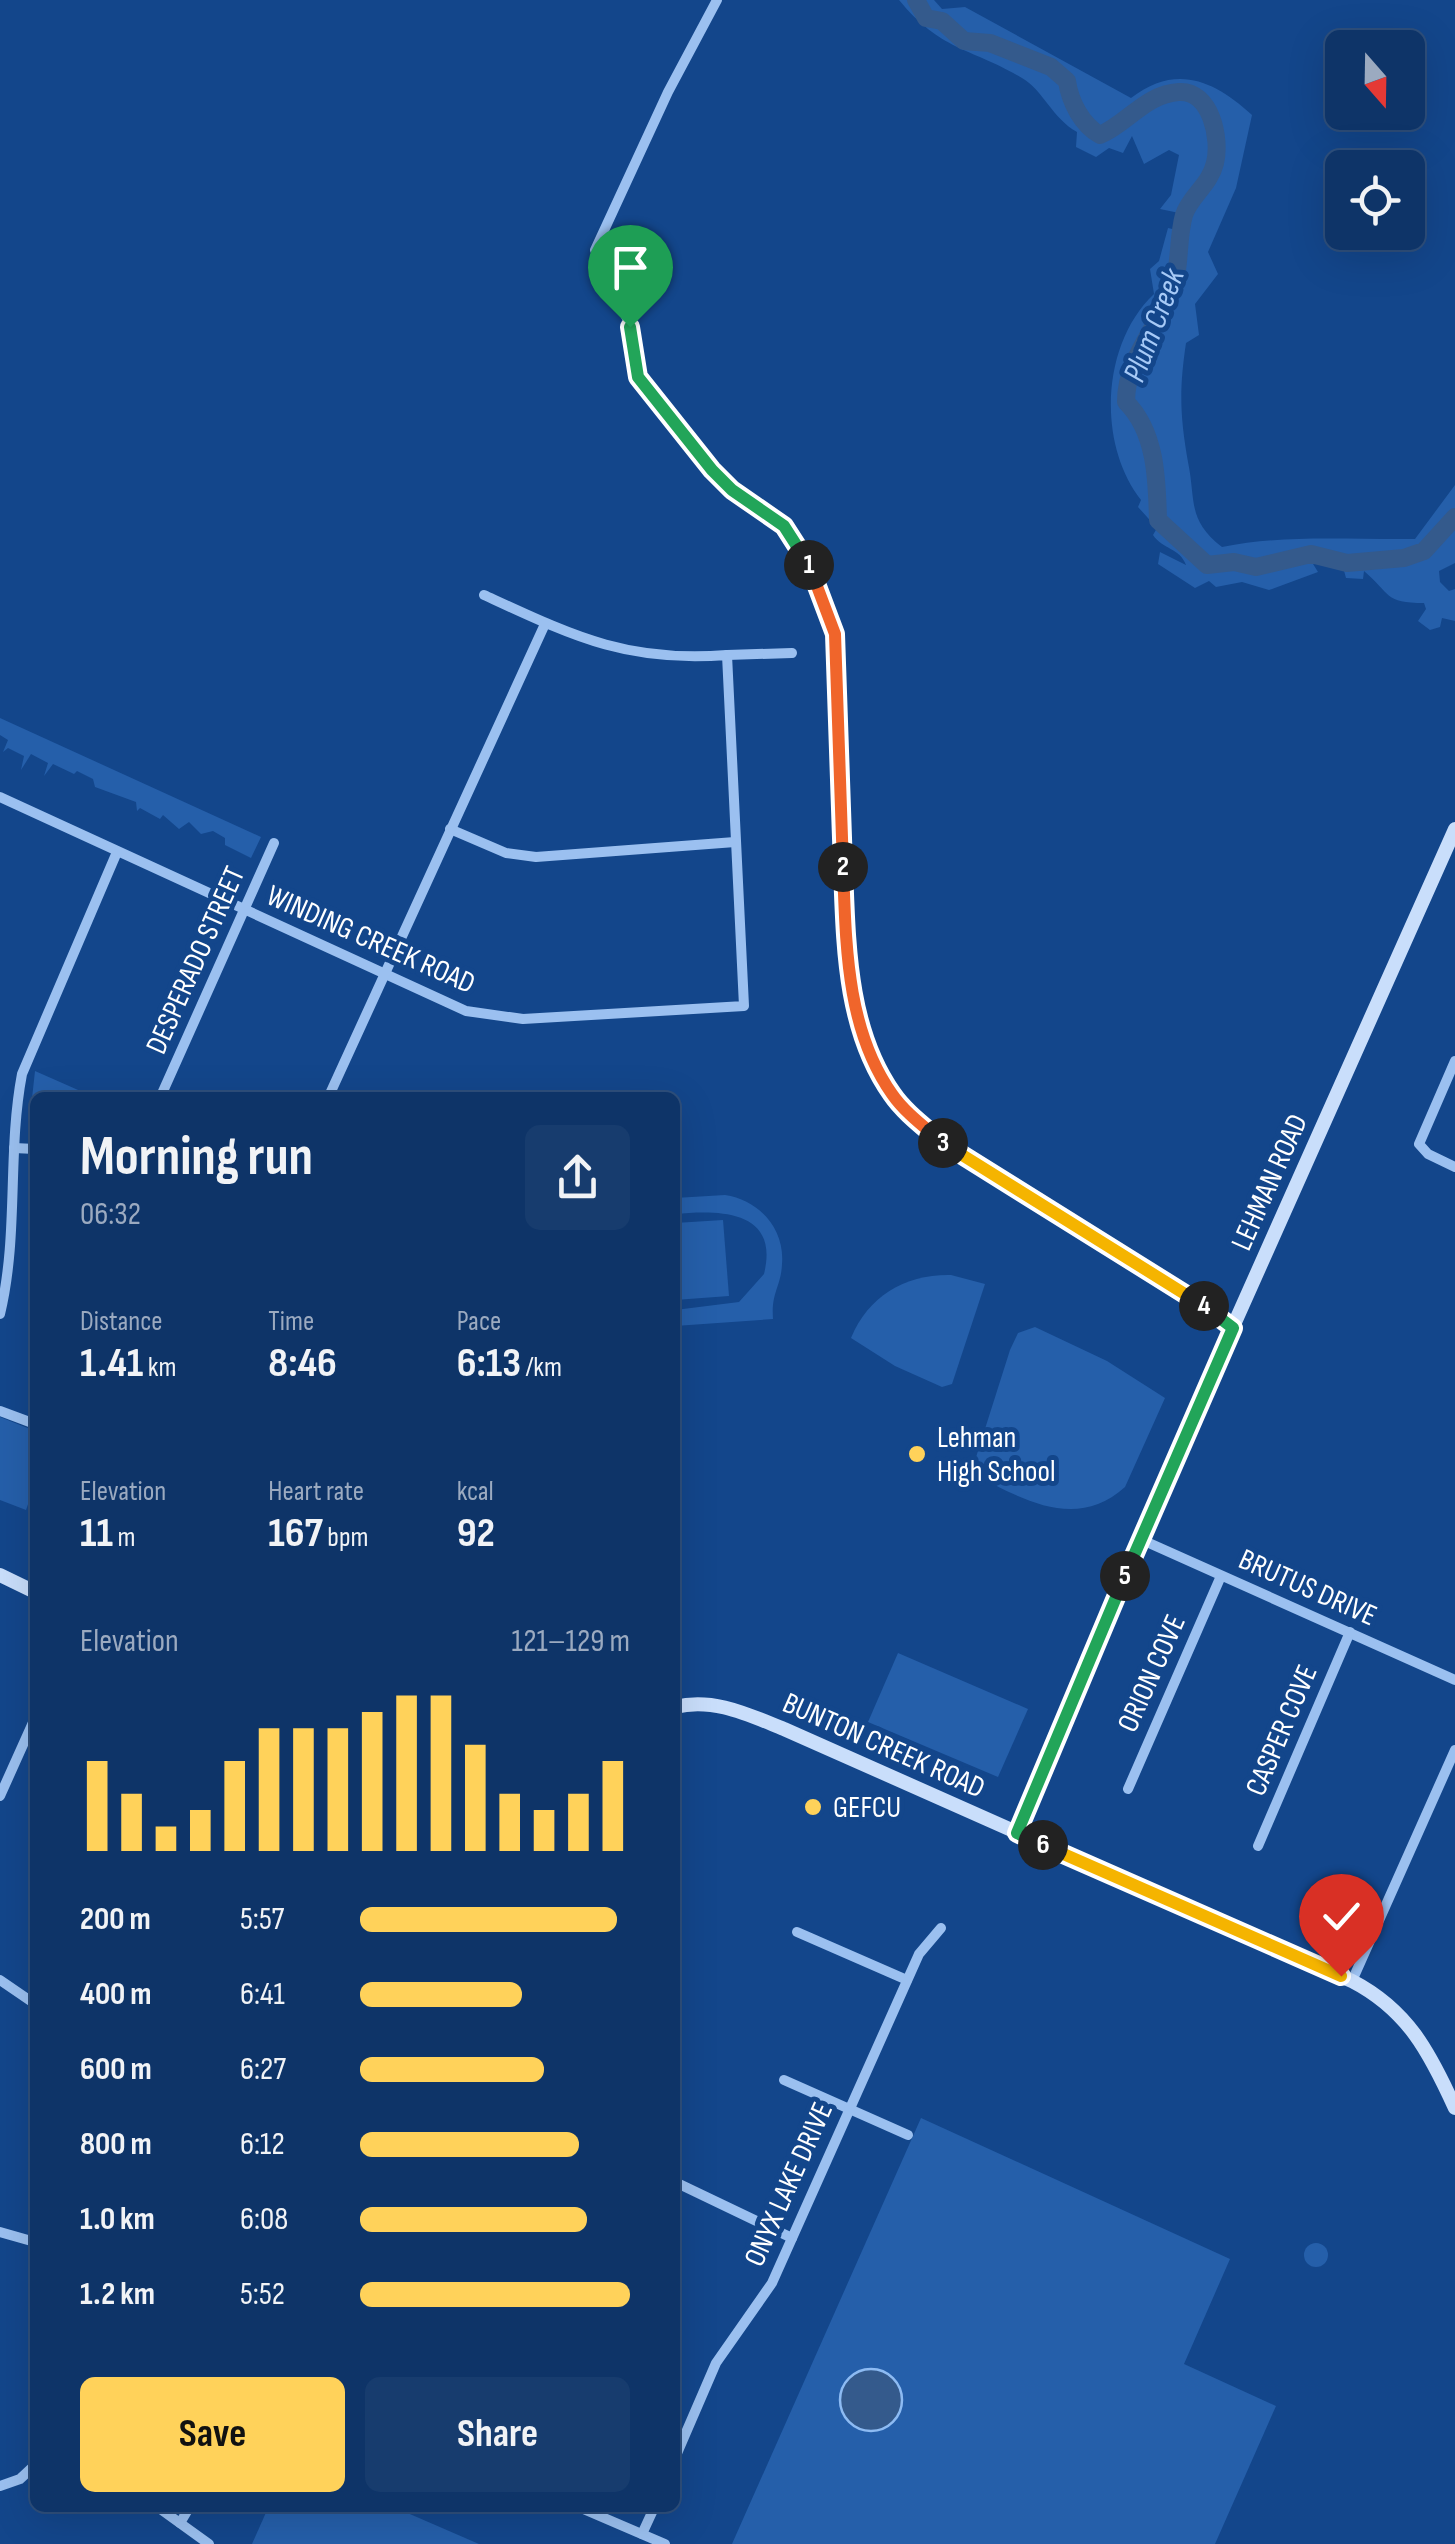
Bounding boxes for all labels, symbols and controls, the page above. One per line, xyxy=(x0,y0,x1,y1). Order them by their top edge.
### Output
north arrow xyxy=(1325,30,1425,130)
map controls xyxy=(1325,30,1425,250)
button: locate xyxy=(1325,150,1425,250)
pin xyxy=(588,225,673,328)
icon: arrive xyxy=(603,240,658,295)
water label: Plum Creek xyxy=(1115,263,1194,388)
pin: 1 xyxy=(784,540,834,590)
text: 1 xyxy=(804,548,814,581)
pin: 2 xyxy=(818,842,868,892)
text: 2 xyxy=(837,850,849,883)
street label: DESPERADO STREET xyxy=(139,861,253,1060)
street label: WINDING CREEK ROAD xyxy=(261,878,480,1002)
street label: LEHMAN ROAD xyxy=(1224,1109,1316,1256)
pin: 3 xyxy=(918,1118,968,1168)
text: Morning run xyxy=(80,1124,313,1191)
button: share xyxy=(525,1125,630,1230)
text: 3 xyxy=(937,1126,949,1159)
text: 06:32 xyxy=(80,1195,141,1234)
pin: 4 xyxy=(1179,1281,1229,1331)
text: 4 xyxy=(1197,1289,1211,1322)
text: Distance xyxy=(80,1305,163,1338)
text: Time xyxy=(268,1305,314,1338)
text: Pace xyxy=(457,1305,501,1338)
text: 1.41 xyxy=(80,1338,143,1389)
text: 8:46 xyxy=(268,1338,337,1389)
text: 6:13 xyxy=(457,1338,521,1389)
text: km xyxy=(143,1351,176,1384)
text: /km xyxy=(521,1351,562,1384)
place label: Lehman High School xyxy=(937,1420,1056,1490)
marker: Lehman High School xyxy=(906,1443,928,1465)
text: Elevation xyxy=(80,1475,166,1508)
text: Heart rate xyxy=(268,1475,364,1508)
text: kcal xyxy=(457,1475,494,1508)
text: 11 xyxy=(80,1508,113,1559)
text: 167 xyxy=(268,1508,323,1559)
text: 92 xyxy=(457,1508,495,1559)
text: m xyxy=(113,1521,135,1554)
text: bpm xyxy=(323,1521,369,1554)
street label: BRUTUS DRIVE xyxy=(1233,1542,1382,1634)
pin: 5 xyxy=(1100,1551,1150,1601)
text: 5 xyxy=(1119,1559,1131,1592)
street label: ORION COVE xyxy=(1110,1609,1194,1738)
text: Elevation xyxy=(80,1622,179,1661)
text: 121–129 m xyxy=(512,1622,630,1661)
street label: CASPER COVE xyxy=(1238,1660,1326,1801)
street label: BUNTON CREEK ROAD xyxy=(777,1685,990,1807)
place label: GEFCU xyxy=(833,1790,901,1826)
marker: GEFCU xyxy=(802,1796,824,1818)
pin: 6 xyxy=(1018,1820,1068,1870)
text: 6 xyxy=(1036,1828,1050,1861)
pin xyxy=(1299,1874,1384,1977)
icon: check xyxy=(1314,1889,1369,1944)
text: 200 m xyxy=(80,1900,151,1939)
text: 5:57 xyxy=(240,1900,284,1939)
text: 400 m xyxy=(80,1975,152,2014)
text: 6:41 xyxy=(240,1975,285,2014)
text: 600 m xyxy=(80,2050,152,2089)
text: 6:27 xyxy=(240,2050,286,2089)
street label: ONYX LAKE DRIVE xyxy=(737,2097,841,2272)
text: 800 m xyxy=(80,2125,152,2164)
text: 6:12 xyxy=(240,2125,285,2164)
text: 1.0 km xyxy=(80,2200,155,2239)
text: 6:08 xyxy=(240,2200,288,2239)
text: 1.2 km xyxy=(80,2275,155,2314)
text: 5:52 xyxy=(240,2275,285,2314)
button: Save xyxy=(80,2377,345,2492)
button: Share xyxy=(365,2377,630,2492)

